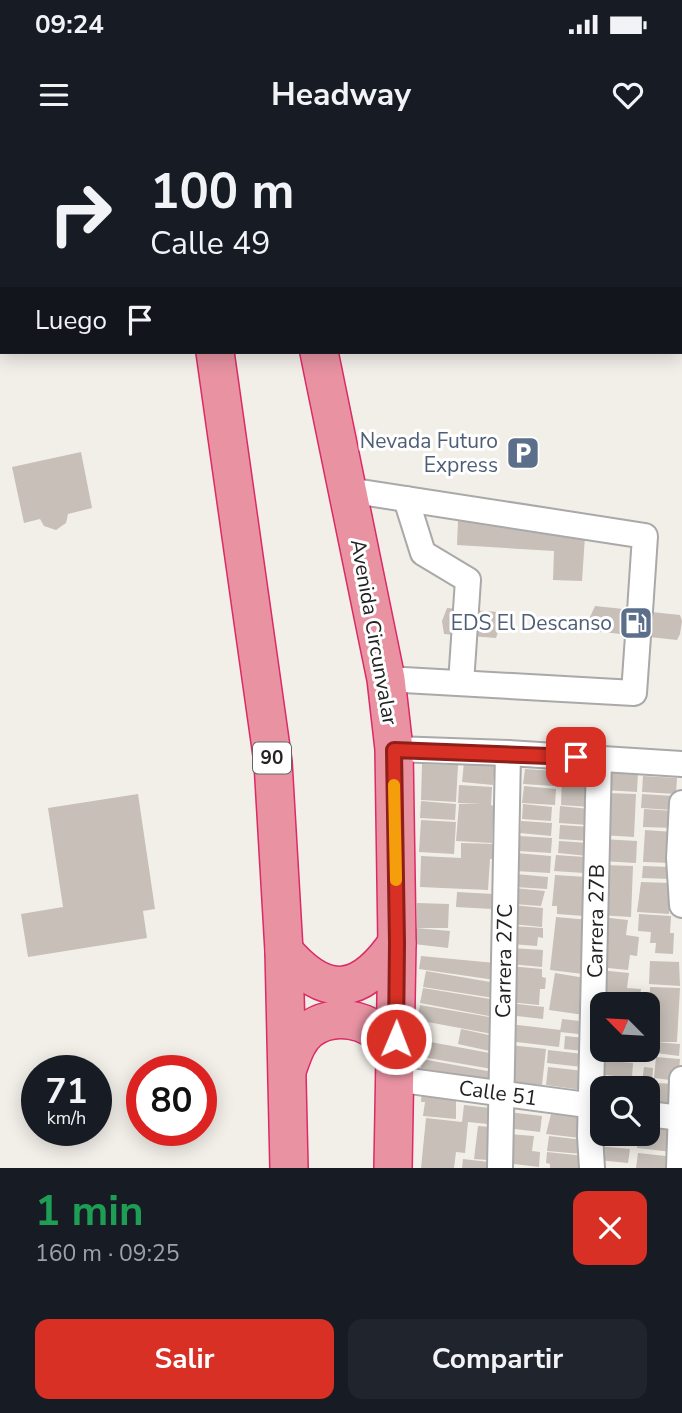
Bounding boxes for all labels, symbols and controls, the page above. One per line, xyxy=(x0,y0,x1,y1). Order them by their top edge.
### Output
text: 09:24 xyxy=(35,7,104,42)
text: Headway xyxy=(271,73,411,116)
icon: menu xyxy=(35,76,73,114)
icon: heart xyxy=(609,76,647,114)
text: 100 m xyxy=(150,158,294,225)
icon: right xyxy=(35,168,126,259)
text: Calle 49 xyxy=(150,222,270,265)
icon: arrive xyxy=(121,301,159,339)
text: Luego xyxy=(35,303,107,338)
place label: Nevada Futuro Express xyxy=(360,427,498,479)
parking icon: Nevada Futuro Express xyxy=(504,434,542,472)
street label: Avenida Circunvalar xyxy=(344,537,404,728)
fuel station icon: EDS El Descanso xyxy=(617,604,655,642)
place label: EDS El Descanso xyxy=(451,609,612,637)
pin xyxy=(546,727,606,787)
icon: arrive xyxy=(557,738,595,776)
road number: 90 xyxy=(253,743,291,774)
street label: Carrera 27B xyxy=(581,864,611,978)
street label: Carrera 27C xyxy=(489,904,519,1018)
north arrow xyxy=(590,992,660,1062)
map controls xyxy=(590,992,660,1146)
position arrow xyxy=(359,1002,433,1076)
speed limit sign: 80 xyxy=(126,1055,217,1146)
text: 71 xyxy=(45,1068,88,1115)
street label: Calle 51 xyxy=(457,1074,539,1112)
button: search xyxy=(590,1076,660,1146)
text: km/h xyxy=(47,1106,86,1130)
text: 1 min xyxy=(35,1183,144,1240)
button: close xyxy=(573,1191,647,1265)
text: 160 m · 09:25 xyxy=(35,1238,180,1269)
button: Salir xyxy=(35,1319,334,1399)
button: Compartir xyxy=(348,1319,647,1399)

